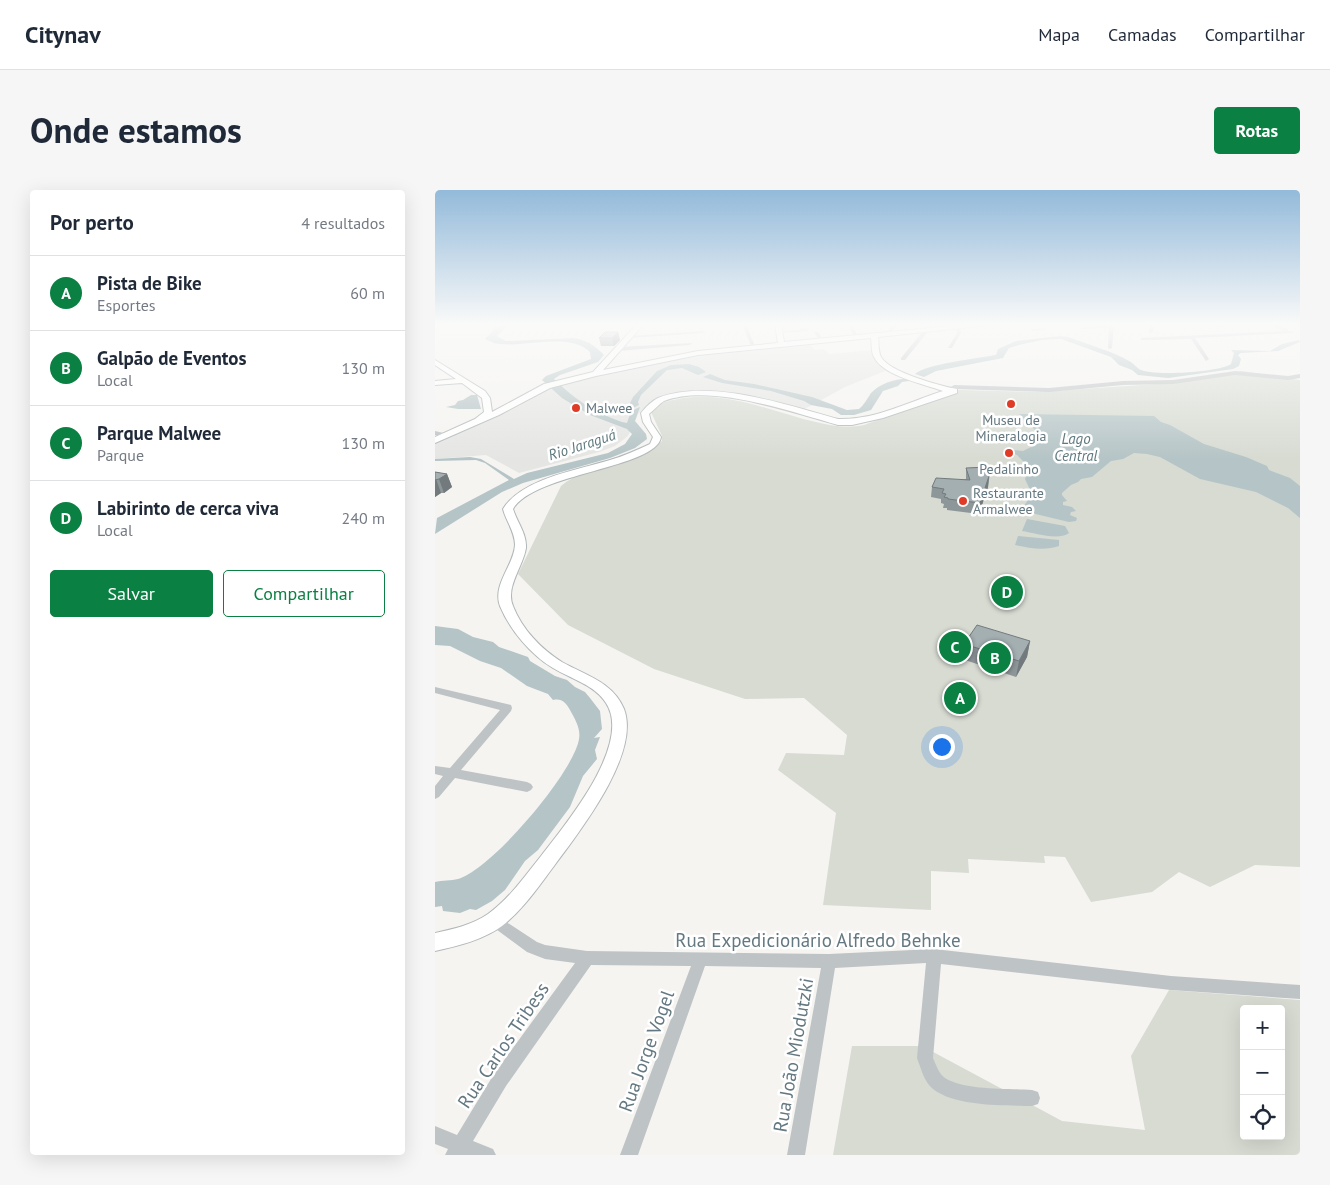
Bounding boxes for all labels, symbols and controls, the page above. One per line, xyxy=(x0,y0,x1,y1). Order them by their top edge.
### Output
text: Citynav xyxy=(25,19,101,50)
text: Mapa xyxy=(1038,23,1080,46)
text: Camadas xyxy=(1108,23,1177,46)
text: Compartilhar xyxy=(1205,23,1305,46)
text: Onde estamos xyxy=(30,107,242,153)
button: Rotas xyxy=(1214,107,1300,154)
text: Por perto xyxy=(50,209,134,236)
text: 4 resultados xyxy=(301,213,385,233)
text: Pista de Bike xyxy=(97,271,202,295)
text: A xyxy=(61,283,71,303)
text: 60 m xyxy=(350,283,385,303)
text: Esportes xyxy=(97,295,156,315)
text: Galpão de Eventos xyxy=(97,346,247,370)
text: B xyxy=(61,358,71,378)
text: 130 m xyxy=(342,358,385,378)
text: Local xyxy=(97,370,133,390)
marker: Museu de Mineralogia xyxy=(1005,398,1017,410)
place label: Malwee xyxy=(586,399,632,417)
marker: Malwee xyxy=(570,402,582,414)
place label: Museu de Mineralogia xyxy=(975,411,1047,445)
text: Parque Malwee xyxy=(97,421,221,445)
water label: Rio Jaraguá xyxy=(546,424,619,464)
water label: Lago Central xyxy=(1054,429,1098,465)
text: C xyxy=(62,433,70,453)
text: 130 m xyxy=(342,433,385,453)
text: Parque xyxy=(97,445,144,465)
marker: Pedalinho xyxy=(1003,447,1015,459)
place label: Pedalinho xyxy=(979,460,1039,478)
place label: Restaurante Armalwee xyxy=(973,484,1044,518)
marker: Restaurante Armalwee xyxy=(957,495,969,507)
text: Labirinto de cerca viva xyxy=(97,496,279,520)
text: D xyxy=(61,508,71,528)
text: 240 m xyxy=(342,508,385,528)
text: Local xyxy=(97,520,133,540)
button: Salvar xyxy=(50,570,213,617)
button: Compartilhar xyxy=(223,570,385,617)
pin: D xyxy=(991,573,1023,611)
pin: C xyxy=(939,628,971,666)
pin: B xyxy=(979,639,1011,677)
pin: A xyxy=(944,679,976,717)
your location xyxy=(929,734,955,760)
street label: Rua Expedicionário Alfredo Behnke xyxy=(675,928,961,952)
street label: Rua João Miodutzki xyxy=(768,976,818,1134)
street label: Rua Carlos Tribess xyxy=(452,978,554,1112)
street label: Rua Jorge Vogel xyxy=(613,986,679,1115)
map controls xyxy=(1240,1005,1285,1140)
button: + xyxy=(1240,1005,1285,1050)
button: − xyxy=(1240,1050,1285,1095)
button: locate xyxy=(1240,1095,1285,1140)

